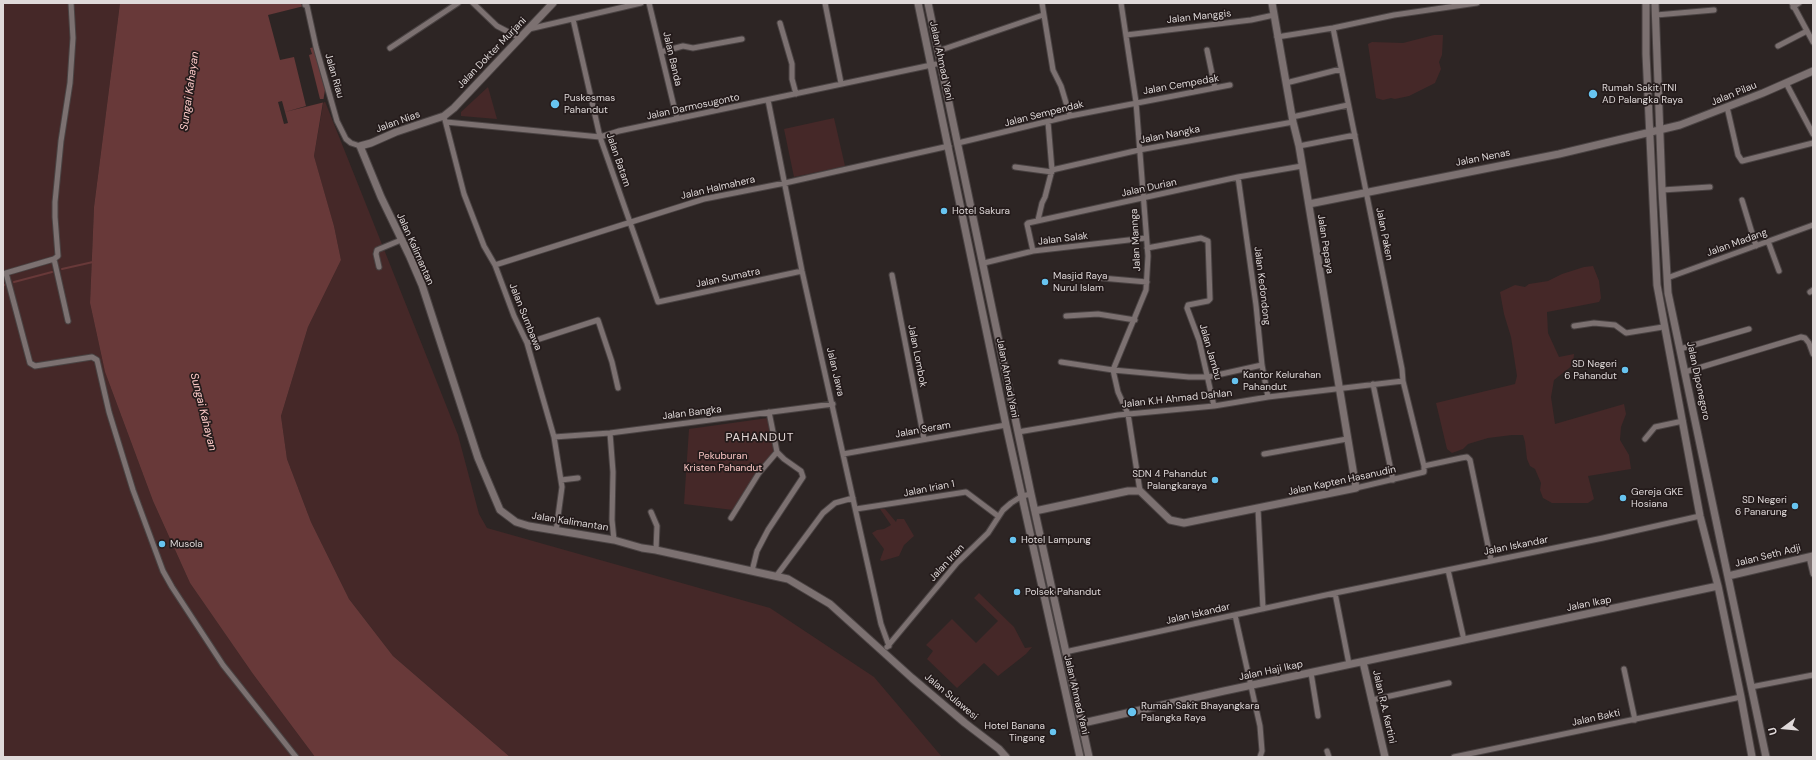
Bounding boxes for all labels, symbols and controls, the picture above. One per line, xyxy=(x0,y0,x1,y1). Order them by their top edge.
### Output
street label: Jalan Manggis xyxy=(1166,8,1232,26)
street label: Jalan Dokter Murjani xyxy=(455,15,529,91)
street label: Jalan Ahmad Yani xyxy=(927,20,955,102)
street label: Jalan Banda xyxy=(660,31,684,87)
water label: Sungai Kahayan xyxy=(178,51,202,131)
street label: Jalan Riau xyxy=(322,52,346,100)
street label: Jalan Cempedak xyxy=(1142,72,1220,98)
street label: Jalan Pilau xyxy=(1709,79,1759,109)
place label: Rumah Sakit TNI AD Palangka Raya xyxy=(1602,82,1683,106)
marker: Rumah Sakit TNI AD Palangka Raya xyxy=(1587,88,1599,100)
street label: Jalan Darmosugonto xyxy=(645,91,741,123)
place label: Puskesmas Pahandut xyxy=(564,92,615,116)
marker: Puskesmas Pahandut xyxy=(549,98,561,110)
street label: Jalan Sempendak xyxy=(1003,98,1085,130)
street label: Jalan Nias xyxy=(374,108,422,136)
street label: Jalan Nangka xyxy=(1139,123,1201,147)
street label: Jalan Batam xyxy=(603,132,633,188)
street label: Jalan Nenas xyxy=(1455,147,1511,169)
street label: Jalan Halmahera xyxy=(680,174,756,202)
street label: Jalan Durian xyxy=(1120,176,1178,200)
place label: Hotel Sakura xyxy=(952,205,1010,217)
marker: Hotel Sakura xyxy=(939,206,949,216)
street label: Jalan Paken xyxy=(1373,207,1395,261)
street label: Jalan Mannga xyxy=(1128,208,1144,272)
street label: Jalan Kalimantan xyxy=(394,211,436,287)
street label: Jalan Pepaya xyxy=(1314,213,1336,275)
street label: Jalan Madang xyxy=(1705,227,1769,259)
street label: Jalan Salak xyxy=(1037,230,1089,248)
street label: Jalan Kedondong xyxy=(1251,246,1273,326)
street label: Jalan Sumatra xyxy=(695,265,761,291)
place label: Masjid Raya Nurul Islam xyxy=(1053,270,1107,294)
marker: Masjid Raya Nurul Islam xyxy=(1040,277,1050,287)
street label: Jalan Sumbawa xyxy=(506,282,544,352)
street label: Jalan Jambu xyxy=(1196,323,1224,381)
street label: Jalan Lombok xyxy=(905,324,929,388)
street label: Jalan Ahmad Yani xyxy=(993,337,1021,419)
street label: Jalan Diponegoro xyxy=(1684,341,1712,421)
street label: Jalan Jawa xyxy=(824,346,846,398)
place label: SD Negeri 6 Pahandut xyxy=(1564,358,1617,382)
marker: SD Negeri 6 Pahandut xyxy=(1620,365,1630,375)
place label: Kantor Kelurahan Pahandut xyxy=(1243,369,1321,392)
water label: Sungai Kahayan xyxy=(187,372,219,452)
marker: Kantor Kelurahan Pahandut xyxy=(1230,376,1240,386)
street label: Jalan K.H Ahmad Dahlan xyxy=(1121,387,1233,411)
street label: Jalan Bangka xyxy=(662,403,722,423)
street label: Jalan Seram xyxy=(894,419,952,441)
district label: PAHANDUT xyxy=(725,431,795,445)
park label: Pekuburan Kristen Pahandut xyxy=(684,450,762,474)
street label: Jalan Kapten Hasanudin xyxy=(1287,464,1397,498)
place label: SDN 4 Pahandut Palangkaraya xyxy=(1132,468,1207,492)
marker: SDN 4 Pahandut Palangkaraya xyxy=(1210,475,1220,485)
street label: Jalan Irian 1 xyxy=(902,478,956,500)
place label: Gereja GKE Hosiana xyxy=(1631,486,1683,510)
marker: Gereja GKE Hosiana xyxy=(1618,493,1628,503)
place label: SD Negeri 6 Panarung xyxy=(1735,494,1787,518)
marker: SD Negeri 6 Panarung xyxy=(1790,501,1800,511)
street label: Jalan Kalimantan xyxy=(531,510,609,534)
place label: Hotel Lampung xyxy=(1021,534,1091,546)
street label: Jalan Iskandar xyxy=(1483,534,1549,558)
marker: Hotel Lampung xyxy=(1008,535,1018,545)
place label: Musola xyxy=(170,538,203,550)
marker: Musola xyxy=(157,539,167,549)
street label: Jalan Irian xyxy=(927,542,967,584)
street label: Jalan Seth Adji xyxy=(1734,542,1802,570)
place label: Polsek Pahandut xyxy=(1025,586,1101,598)
marker: Polsek Pahandut xyxy=(1012,587,1022,597)
street label: Jalan Ikap xyxy=(1565,594,1613,614)
street label: Jalan Iskandar xyxy=(1165,601,1231,627)
street label: Jalan Ahmad Yani xyxy=(1061,654,1091,736)
street label: Jalan Haji Ikap xyxy=(1238,658,1304,684)
street label: Jalan R.A. Kartini xyxy=(1370,669,1398,745)
street label: Jalan Sulawesi xyxy=(922,671,980,723)
place label: Rumah Sakit Bhayangkara Palangka Raya xyxy=(1141,700,1259,724)
marker: Rumah Sakit Bhayangkara Palangka Raya xyxy=(1126,706,1138,718)
street label: Jalan Bakti xyxy=(1571,707,1621,729)
north arrow xyxy=(1764,708,1804,748)
place label: Hotel Banana Tingang xyxy=(984,720,1045,744)
text: U xyxy=(1765,726,1780,737)
marker: Hotel Banana Tingang xyxy=(1048,727,1058,737)

